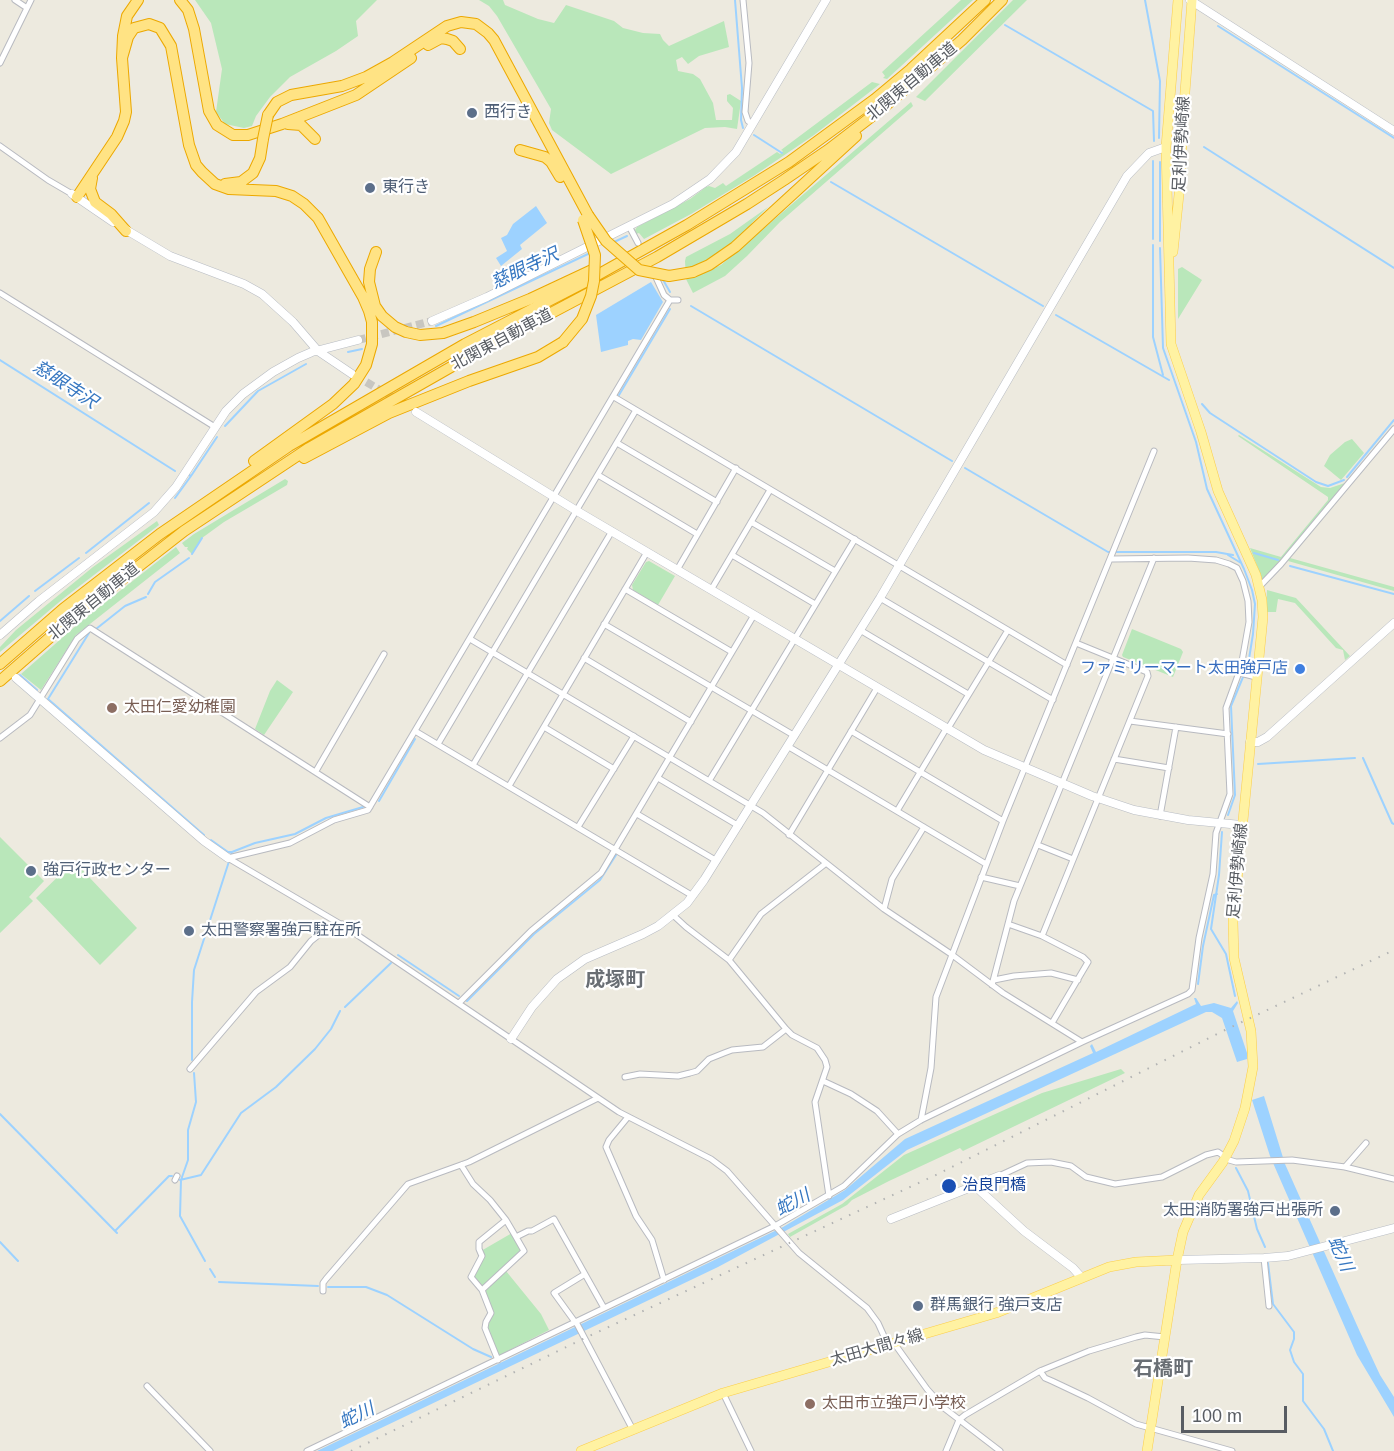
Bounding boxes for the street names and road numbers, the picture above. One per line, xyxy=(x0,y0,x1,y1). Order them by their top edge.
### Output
street label: 北関東自動車道 xyxy=(863,39,961,125)
street label: 足利伊勢崎線 xyxy=(1170,96,1194,192)
street label: 北関東自動車道 xyxy=(448,305,556,375)
street label: 北関東自動車道 xyxy=(44,559,144,645)
street label: 足利伊勢崎線 xyxy=(1224,822,1252,920)
street label: 太田大間々線 xyxy=(828,1326,926,1370)

